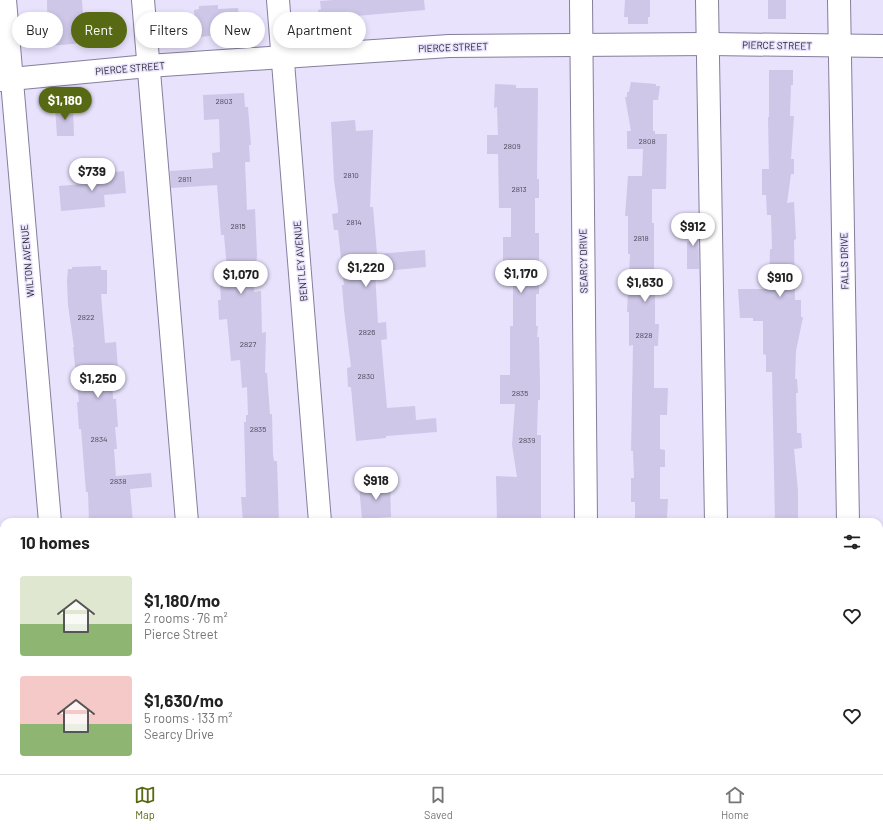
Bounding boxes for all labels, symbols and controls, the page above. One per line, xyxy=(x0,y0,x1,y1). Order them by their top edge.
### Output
chip: Buy xyxy=(12,12,63,48)
chip: Rent xyxy=(71,12,127,48)
chip: Filters xyxy=(135,12,202,48)
chip: New xyxy=(210,12,265,48)
chip: Apartment xyxy=(273,12,366,48)
street label: PIERCE STREET xyxy=(742,38,812,52)
street label: PIERCE STREET xyxy=(418,40,489,54)
street label: PIERCE STREET xyxy=(95,59,166,77)
pin: $1,180 xyxy=(32,87,98,121)
text: $1,180 xyxy=(48,92,82,108)
house number: 2803 xyxy=(215,96,233,106)
house number: 2808 xyxy=(638,136,656,146)
house number: 2809 xyxy=(503,141,521,151)
pin: $739 xyxy=(68,158,116,192)
text: $739 xyxy=(78,163,106,179)
house number: 2810 xyxy=(343,170,359,180)
house number: 2811 xyxy=(178,174,192,184)
house number: 2813 xyxy=(511,184,527,194)
pin: $912 xyxy=(669,213,717,247)
house number: 2814 xyxy=(346,217,362,227)
text: $912 xyxy=(680,218,706,234)
street label: BENTLEY AVENUE xyxy=(290,220,310,302)
house number: 2815 xyxy=(230,221,246,231)
street label: WILTON AVENUE xyxy=(18,224,36,298)
street label: SEARCY DRIVE xyxy=(576,229,590,293)
street label: FALLS DRIVE xyxy=(838,232,850,290)
house number: 2818 xyxy=(633,233,649,243)
pin: $1,220 xyxy=(333,254,399,288)
text: $1,220 xyxy=(347,259,385,275)
pin: $1,170 xyxy=(488,260,554,294)
pin: $1,070 xyxy=(208,261,274,295)
pin: $910 xyxy=(756,264,804,298)
text: $1,170 xyxy=(504,265,538,281)
text: $1,070 xyxy=(223,266,259,282)
pin: $1,630 xyxy=(612,269,678,303)
text: $910 xyxy=(767,269,793,285)
text: $1,630 xyxy=(627,274,663,290)
house number: 2822 xyxy=(77,312,95,322)
house number: 2826 xyxy=(359,327,375,337)
house number: 2828 xyxy=(636,330,652,340)
house number: 2827 xyxy=(240,339,256,349)
pin: $1,250 xyxy=(65,365,131,399)
text: $1,250 xyxy=(79,370,117,386)
house number: 2830 xyxy=(357,371,375,381)
house number: 2835 xyxy=(512,388,528,398)
house number: 2835 xyxy=(250,424,266,434)
house number: 2834 xyxy=(91,434,107,444)
house number: 2839 xyxy=(519,435,535,445)
pin: $918 xyxy=(352,467,400,501)
text: $918 xyxy=(363,472,389,488)
house number: 2838 xyxy=(110,476,126,486)
icon: filters xyxy=(841,531,863,553)
text: 10 homes xyxy=(20,532,90,552)
text: $1,180/mo xyxy=(144,590,220,610)
icon: home xyxy=(52,592,100,640)
icon: heart xyxy=(841,605,863,627)
text: 2 rooms · 76 m² xyxy=(144,610,228,626)
text: Pierce Street xyxy=(144,626,218,642)
text: $1,630/mo xyxy=(144,690,223,710)
icon: home xyxy=(52,692,100,740)
icon: heart xyxy=(841,705,863,727)
text: 5 rooms · 133 m² xyxy=(144,710,233,726)
text: Searcy Drive xyxy=(144,726,214,742)
tab: Map xyxy=(134,784,156,821)
tab: Saved xyxy=(424,784,453,821)
tab: Home xyxy=(721,784,749,821)

